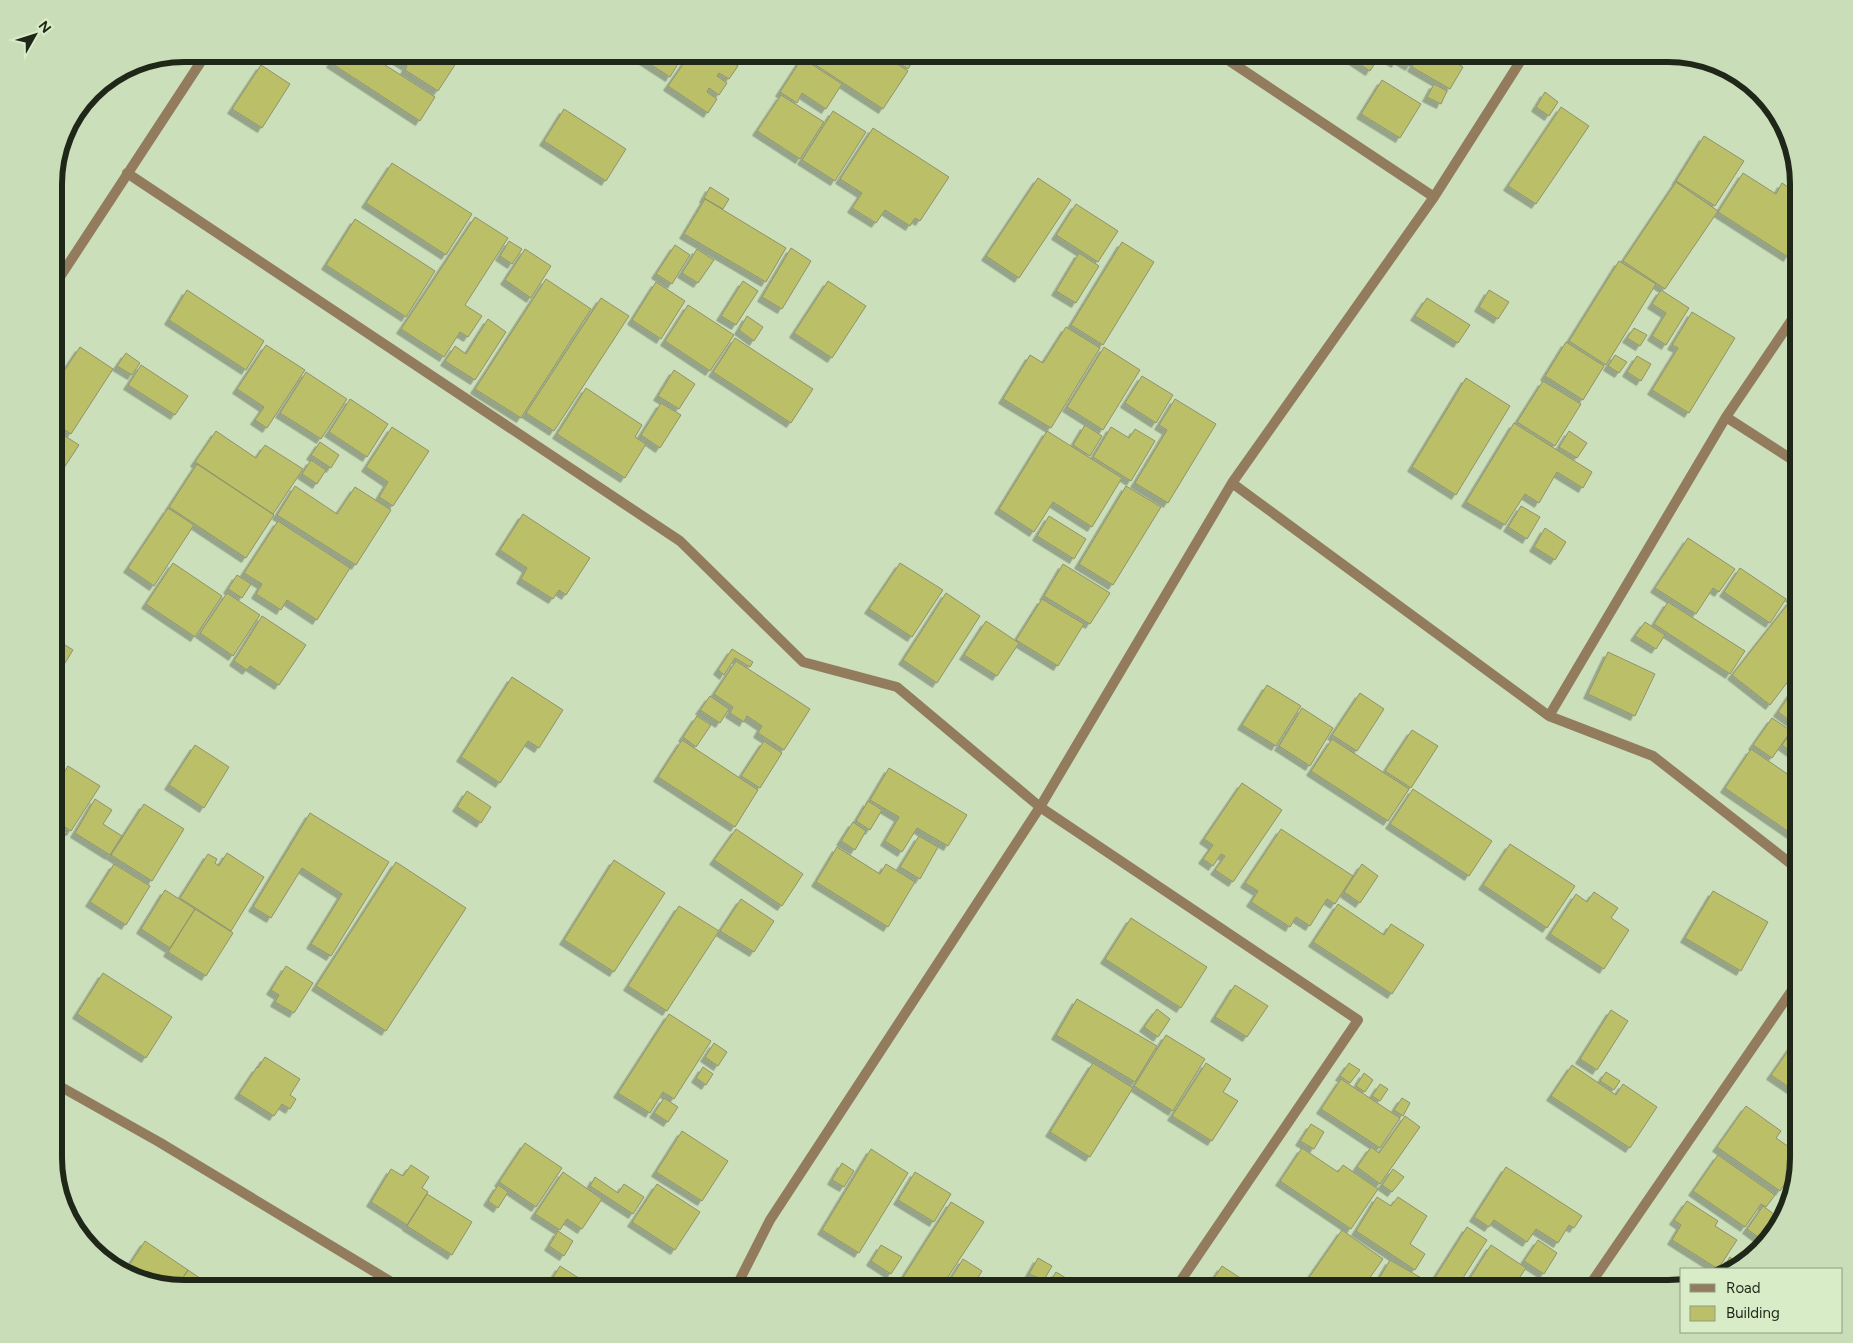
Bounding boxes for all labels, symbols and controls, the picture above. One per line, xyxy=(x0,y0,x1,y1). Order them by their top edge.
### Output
north arrow xyxy=(10,10,60,60)
text: N xyxy=(35,18,55,37)
legend xyxy=(1680,1268,1843,1333)
text: Road xyxy=(1726,1279,1761,1297)
text: Building xyxy=(1726,1304,1780,1322)

